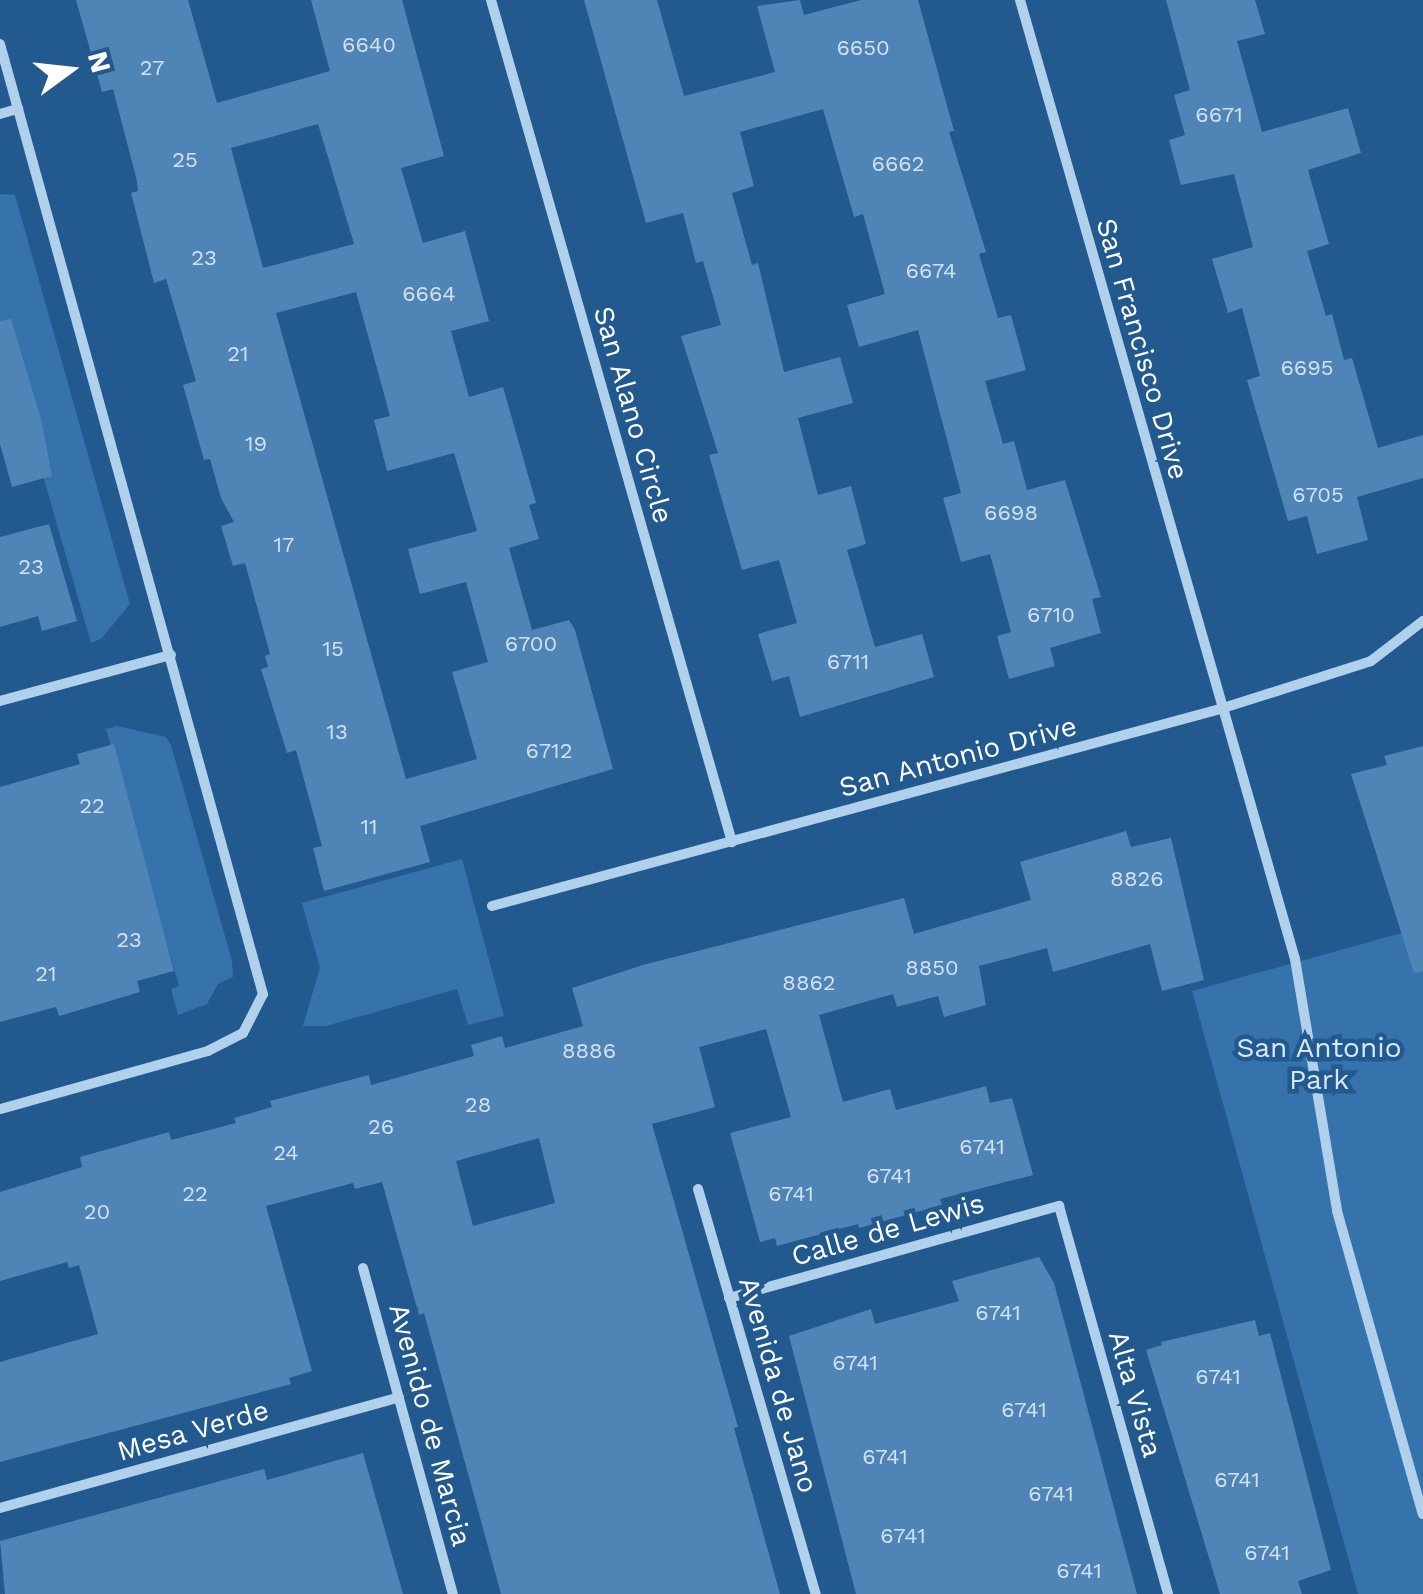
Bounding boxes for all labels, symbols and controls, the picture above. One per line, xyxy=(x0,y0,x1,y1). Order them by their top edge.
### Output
north arrow xyxy=(20,20,120,120)
house number: 6640 xyxy=(342,32,396,58)
house number: 6650 xyxy=(836,35,890,61)
text: N xyxy=(81,48,118,76)
house number: 27 xyxy=(140,55,164,81)
house number: 6671 xyxy=(1195,102,1243,128)
house number: 25 xyxy=(172,147,198,173)
house number: 6662 xyxy=(872,151,924,177)
street label: San Francisco Drive xyxy=(1089,215,1195,483)
house number: 23 xyxy=(191,245,217,271)
house number: 6674 xyxy=(906,258,956,284)
house number: 6664 xyxy=(402,281,456,307)
street label: San Alano Circle xyxy=(586,302,680,528)
house number: 21 xyxy=(227,341,249,367)
house number: 6695 xyxy=(1280,355,1334,381)
house number: 19 xyxy=(245,431,267,457)
house number: 6705 xyxy=(1292,482,1344,508)
house number: 6698 xyxy=(984,500,1038,526)
house number: 17 xyxy=(274,532,294,558)
house number: 23 xyxy=(18,554,44,580)
house number: 6710 xyxy=(1027,602,1075,628)
house number: 6700 xyxy=(505,631,557,657)
house number: 15 xyxy=(322,636,344,662)
house number: 6711 xyxy=(827,649,869,675)
street label: San Antonio Drive xyxy=(835,709,1081,805)
house number: 13 xyxy=(326,719,348,745)
house number: 6712 xyxy=(526,738,572,764)
house number: 22 xyxy=(79,793,105,819)
house number: 11 xyxy=(360,814,378,840)
house number: 8826 xyxy=(1110,866,1164,892)
house number: 23 xyxy=(116,927,142,953)
house number: 8850 xyxy=(905,955,959,981)
house number: 21 xyxy=(35,961,57,987)
house number: 8862 xyxy=(782,970,836,996)
park label: San Antonio Park xyxy=(1236,1031,1402,1097)
house number: 8886 xyxy=(562,1038,616,1064)
house number: 28 xyxy=(465,1092,491,1118)
house number: 26 xyxy=(368,1114,394,1140)
house number: 6741 xyxy=(959,1134,1005,1160)
house number: 24 xyxy=(273,1140,299,1166)
house number: 6741 xyxy=(866,1163,912,1189)
house number: 22 xyxy=(182,1181,208,1207)
house number: 6741 xyxy=(768,1181,814,1207)
street label: Calle de Lewis xyxy=(788,1186,988,1274)
house number: 20 xyxy=(84,1199,110,1225)
street label: Avenida de Jano xyxy=(731,1272,825,1498)
street label: Avenido de Marcia xyxy=(381,1300,479,1550)
house number: 6741 xyxy=(975,1300,1021,1326)
street label: Alta Vista xyxy=(1101,1326,1169,1462)
house number: 6741 xyxy=(832,1350,878,1376)
house number: 6741 xyxy=(1195,1364,1241,1390)
street label: Mesa Verde xyxy=(113,1393,273,1469)
house number: 6741 xyxy=(1001,1397,1047,1423)
house number: 6741 xyxy=(862,1444,908,1470)
house number: 6741 xyxy=(1214,1467,1260,1493)
house number: 6741 xyxy=(1028,1481,1074,1507)
house number: 6741 xyxy=(880,1523,926,1549)
house number: 6741 xyxy=(1244,1540,1290,1566)
house number: 6741 xyxy=(1056,1558,1102,1584)

